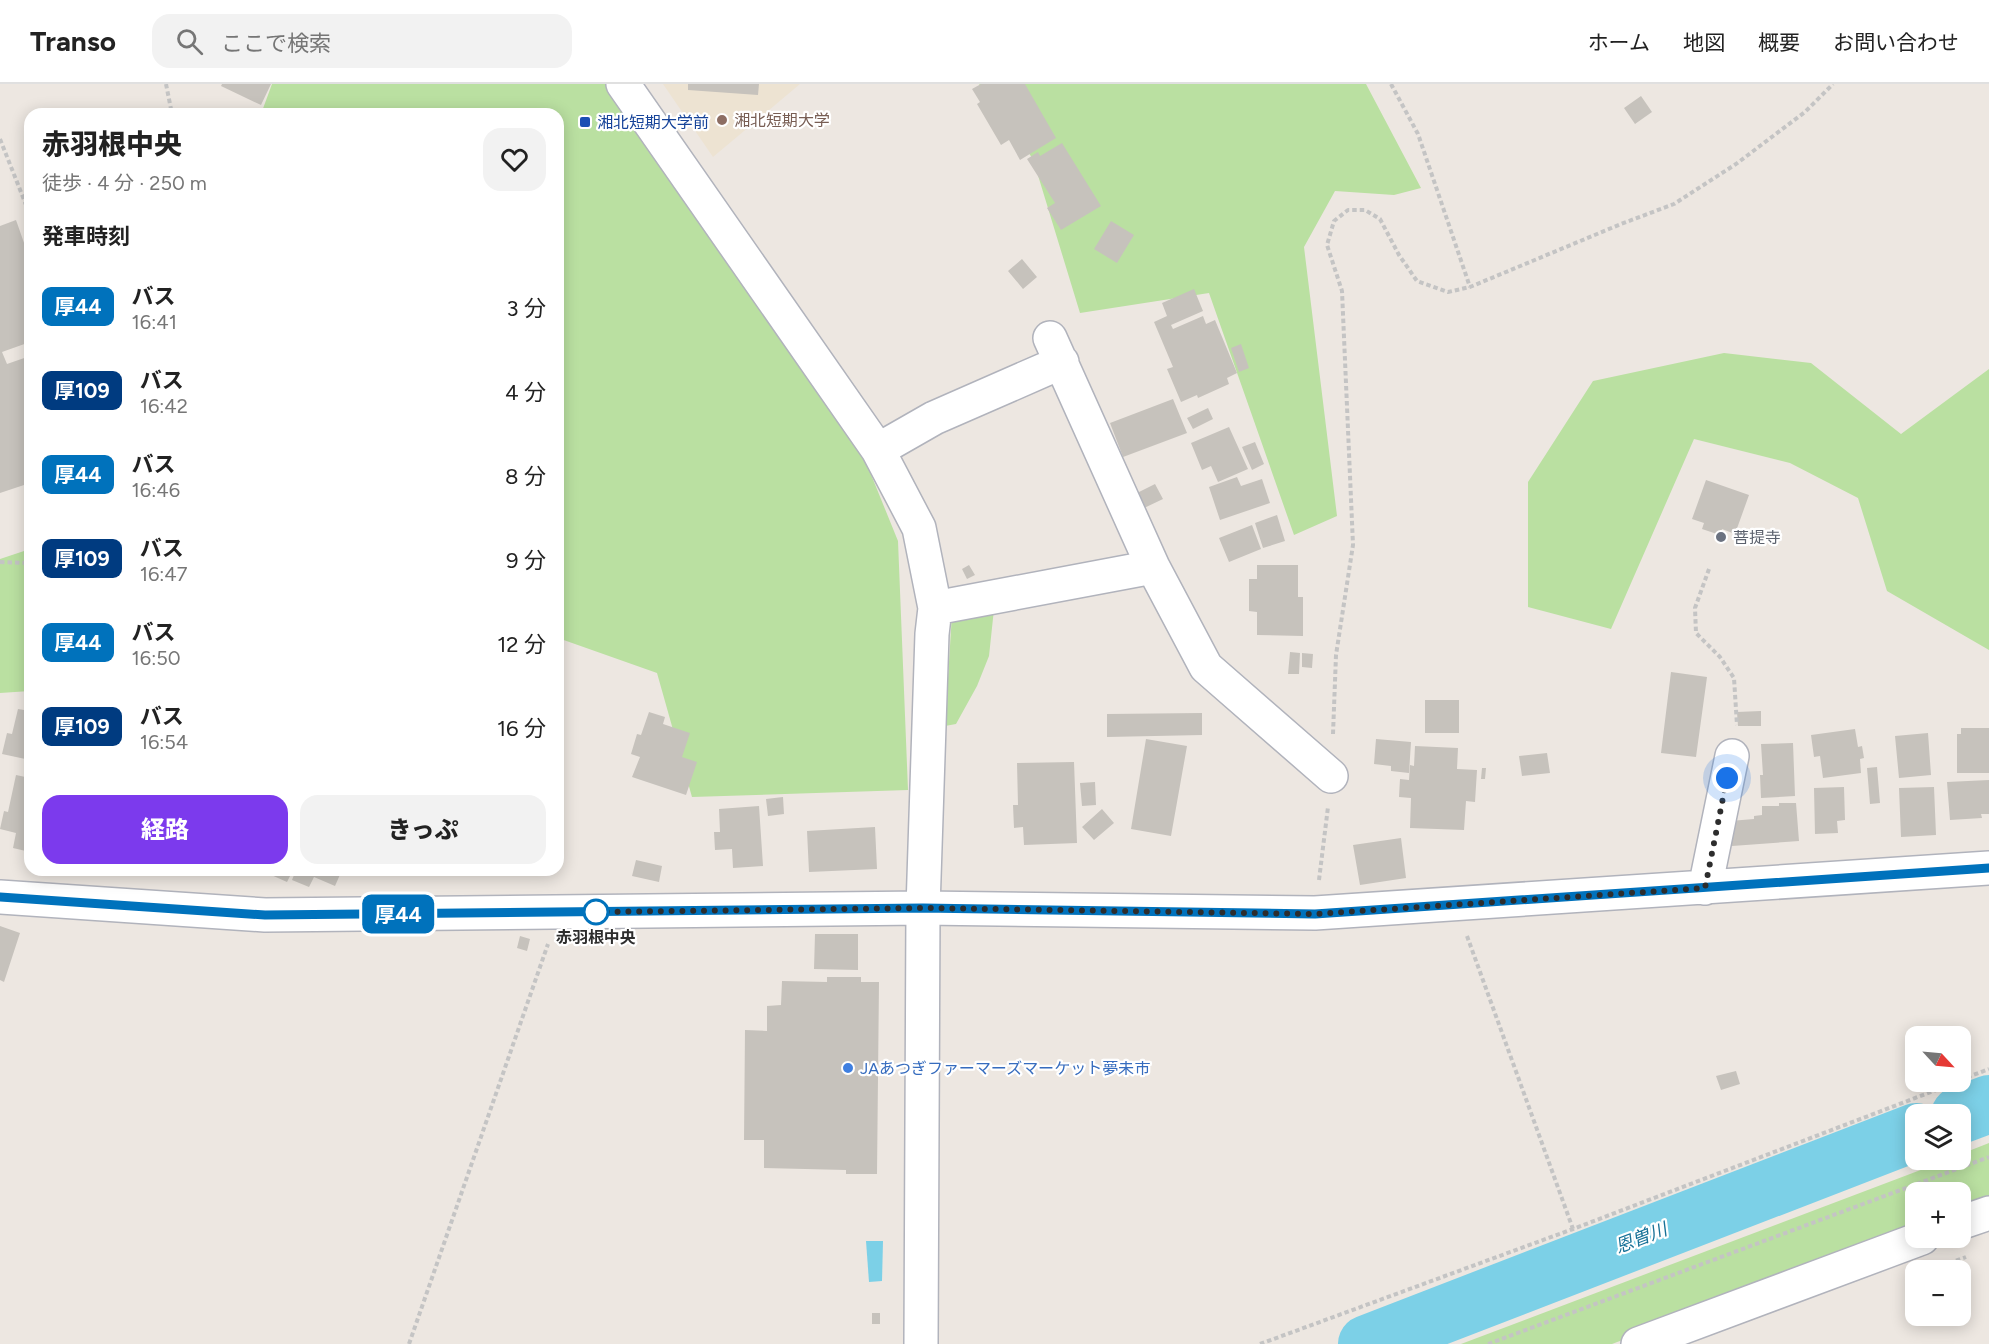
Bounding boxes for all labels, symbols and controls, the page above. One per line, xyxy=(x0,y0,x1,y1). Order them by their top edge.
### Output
search box xyxy=(152,14,572,68)
text: Transo xyxy=(30,24,116,58)
icon: search xyxy=(173,25,206,58)
text: ここで検索 xyxy=(221,30,331,57)
text: ホーム xyxy=(1588,30,1650,55)
text: 地図 xyxy=(1683,30,1725,55)
text: 概要 xyxy=(1758,30,1800,55)
text: お問い合わせ xyxy=(1833,30,1959,55)
place label: 湘北短期大学 xyxy=(734,111,830,130)
place label: 湘北短期大学前 xyxy=(597,113,709,132)
marker: 湘北短期大学 xyxy=(715,113,729,127)
marker: 湘北短期大学前 xyxy=(578,115,592,129)
text: 赤羽根中央 xyxy=(42,127,182,161)
button: heart xyxy=(483,128,546,191)
text: 徒歩 · 4 分 · 250 m xyxy=(42,171,207,195)
text: 発車時刻 xyxy=(42,223,130,250)
text: バス xyxy=(132,283,176,310)
text: 厚44 xyxy=(54,294,102,319)
text: 3 分 xyxy=(507,295,546,322)
text: 16:41 xyxy=(132,310,177,334)
text: バス xyxy=(140,367,184,394)
text: 厚109 xyxy=(54,378,110,403)
text: 4 分 xyxy=(505,379,546,406)
text: 16:42 xyxy=(140,394,188,418)
text: バス xyxy=(132,451,176,478)
text: 厚44 xyxy=(54,462,102,487)
text: 8 分 xyxy=(505,463,546,490)
text: 16:46 xyxy=(132,478,180,502)
place label: 菩提寺 xyxy=(1733,528,1781,547)
marker: 菩提寺 xyxy=(1714,530,1728,544)
text: バス xyxy=(140,535,184,562)
text: 厚109 xyxy=(54,546,110,571)
text: 9 分 xyxy=(506,547,546,574)
text: 16:47 xyxy=(140,562,187,586)
text: バス xyxy=(132,619,176,646)
text: 厚44 xyxy=(54,630,102,655)
text: 12 分 xyxy=(497,631,546,658)
text: 16:50 xyxy=(132,646,181,670)
text: バス xyxy=(140,703,184,730)
text: 厚109 xyxy=(54,714,110,739)
text: 16 分 xyxy=(497,715,546,742)
text: 16:54 xyxy=(140,730,188,754)
your location xyxy=(1712,763,1742,793)
button: 経路 xyxy=(42,795,288,864)
button: きっぷ xyxy=(300,795,546,864)
line badge: 厚44 xyxy=(364,894,432,934)
marker: 赤羽根中央 xyxy=(583,899,609,925)
text: 厚44 xyxy=(374,902,422,927)
place label: 赤羽根中央 xyxy=(556,928,636,947)
north arrow xyxy=(1905,1026,1971,1092)
map controls xyxy=(1905,1026,1971,1326)
place label: JAあつぎファーマーズマーケット夢未市 xyxy=(860,1059,1150,1078)
marker: JAあつぎファーマーズマーケット夢未市 xyxy=(841,1061,855,1075)
button: layers xyxy=(1905,1104,1971,1170)
button: + xyxy=(1905,1182,1971,1248)
water label: 恩曽川 xyxy=(1612,1217,1672,1258)
button: − xyxy=(1905,1260,1971,1326)

